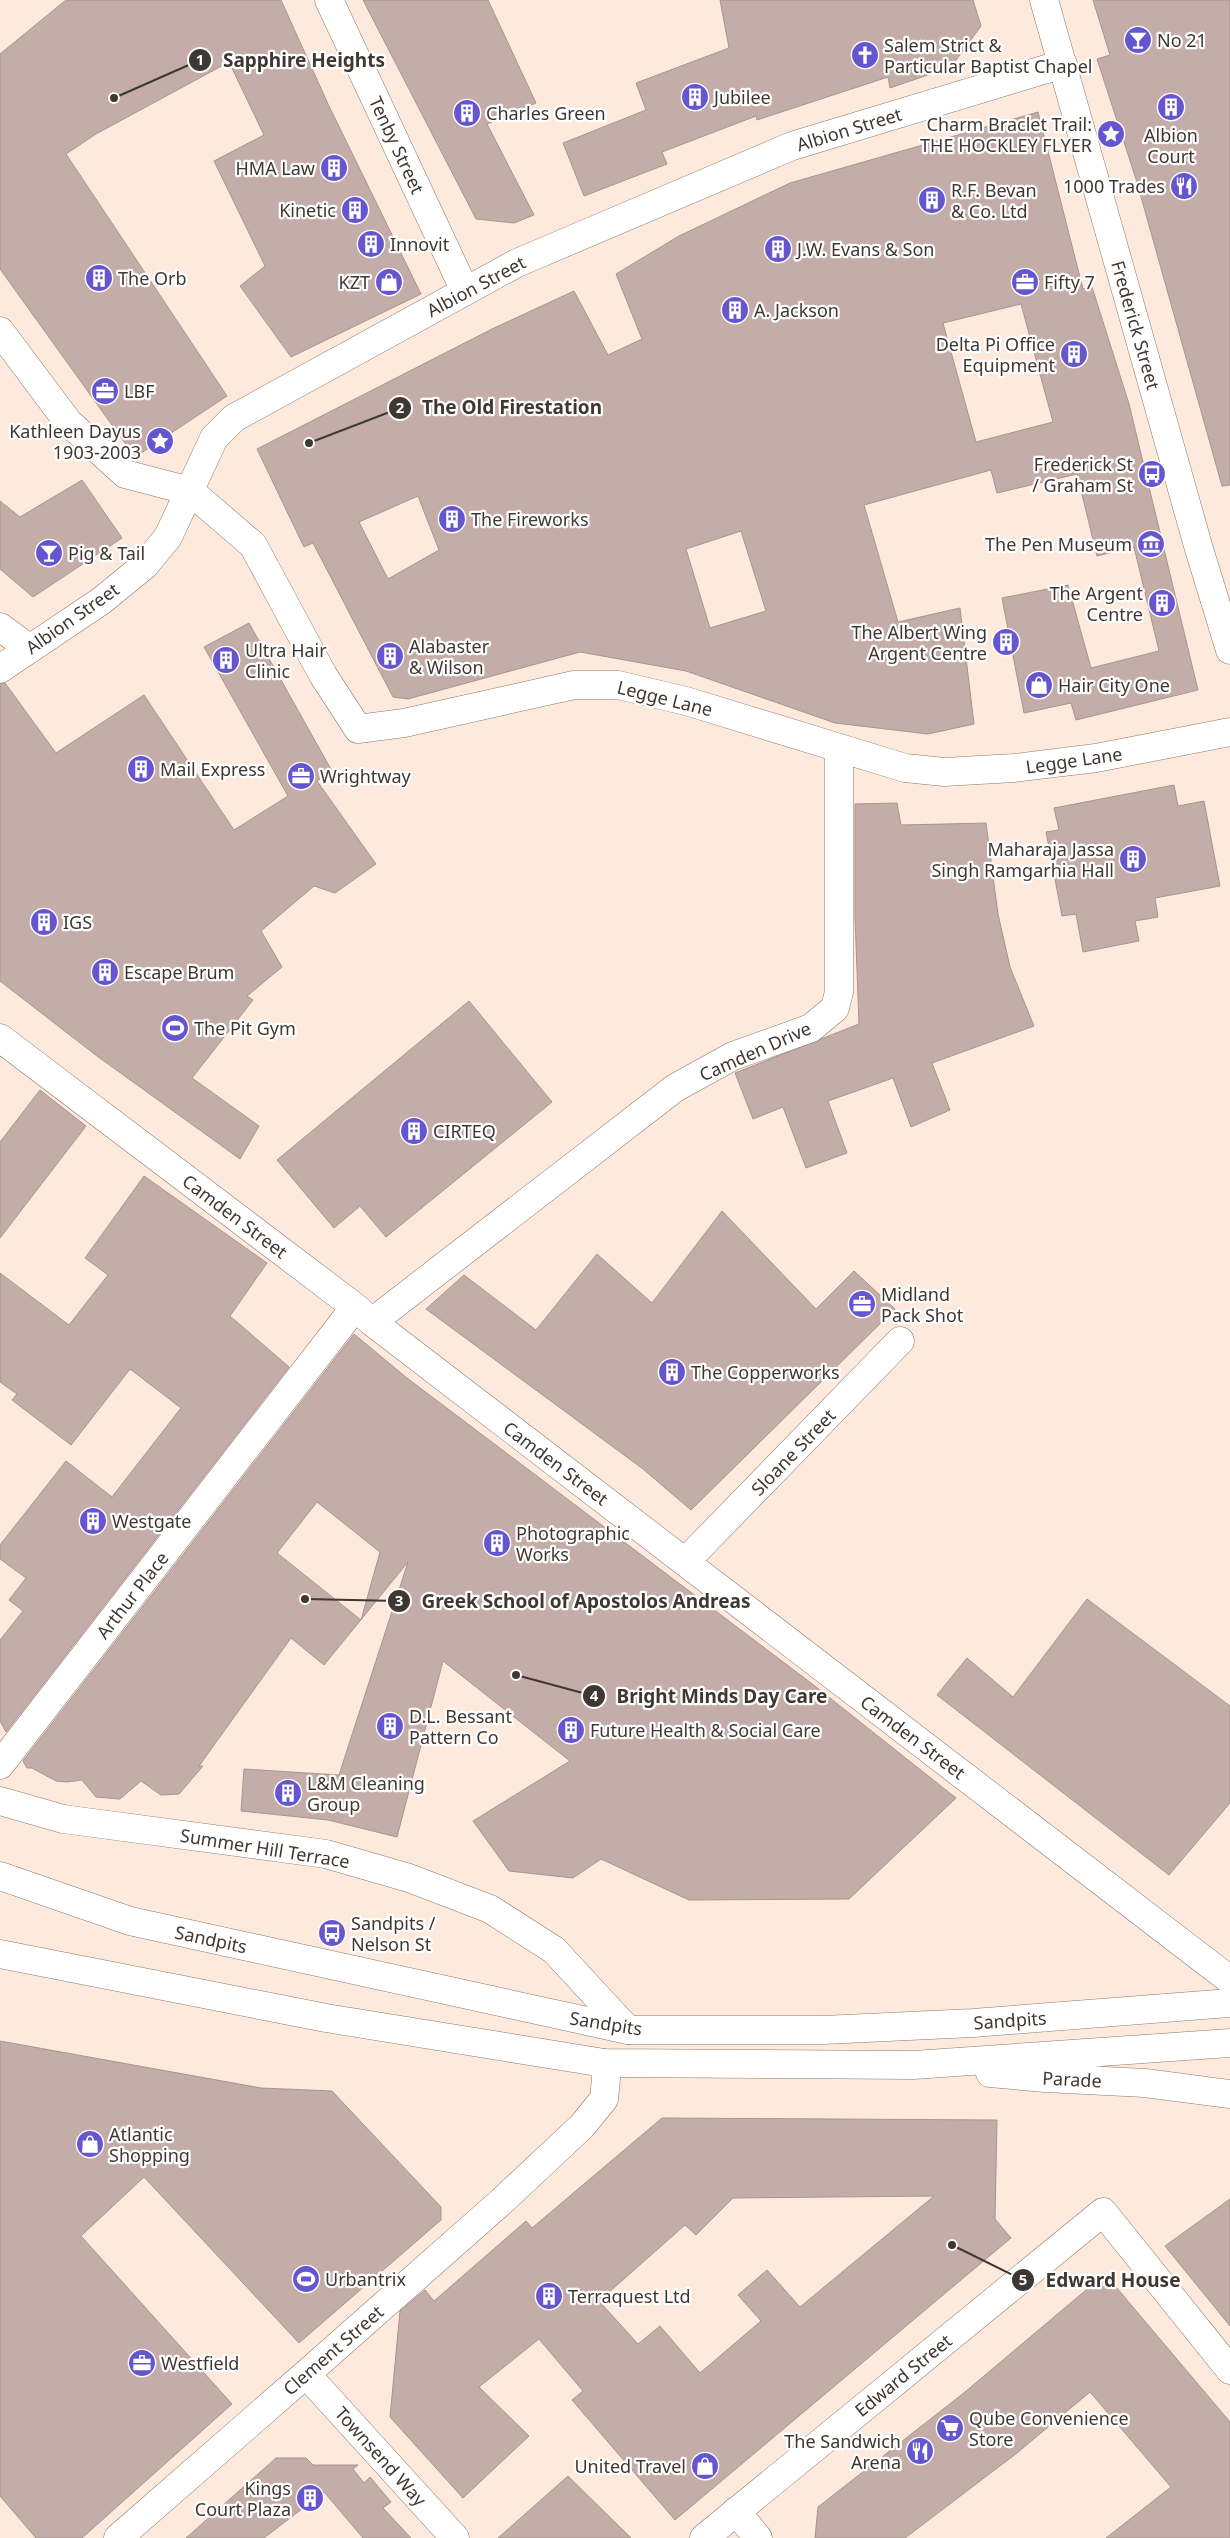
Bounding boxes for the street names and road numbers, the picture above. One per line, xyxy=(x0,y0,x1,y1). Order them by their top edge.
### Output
street label: Tenby Street xyxy=(364,92,430,198)
street label: Albion Street xyxy=(793,101,905,156)
street label: Albion Street xyxy=(422,250,530,322)
street label: Frederick Street xyxy=(1106,258,1166,393)
street label: Albion Street xyxy=(21,577,124,659)
street label: Legge Lane xyxy=(615,675,715,721)
street label: Legge Lane xyxy=(1024,741,1124,779)
street label: Camden Drive xyxy=(695,1016,815,1086)
street label: Camden Street xyxy=(178,1169,293,1264)
street label: Sloane Street xyxy=(746,1403,841,1501)
street label: Camden Street xyxy=(499,1416,614,1511)
street label: Arthur Place xyxy=(90,1547,174,1643)
street label: Camden Street xyxy=(856,1690,971,1785)
street label: Summer Hill Terrace xyxy=(179,1823,351,1873)
street label: Sandpits xyxy=(173,1920,249,1958)
street label: Sandpits xyxy=(568,2005,644,2041)
street label: Sandpits xyxy=(973,2005,1047,2035)
street label: Parade xyxy=(1042,2065,1102,2093)
street label: Clement Street xyxy=(278,2299,389,2400)
street label: Edward Street xyxy=(849,2328,957,2422)
street label: Townsend Way xyxy=(330,2401,433,2511)

